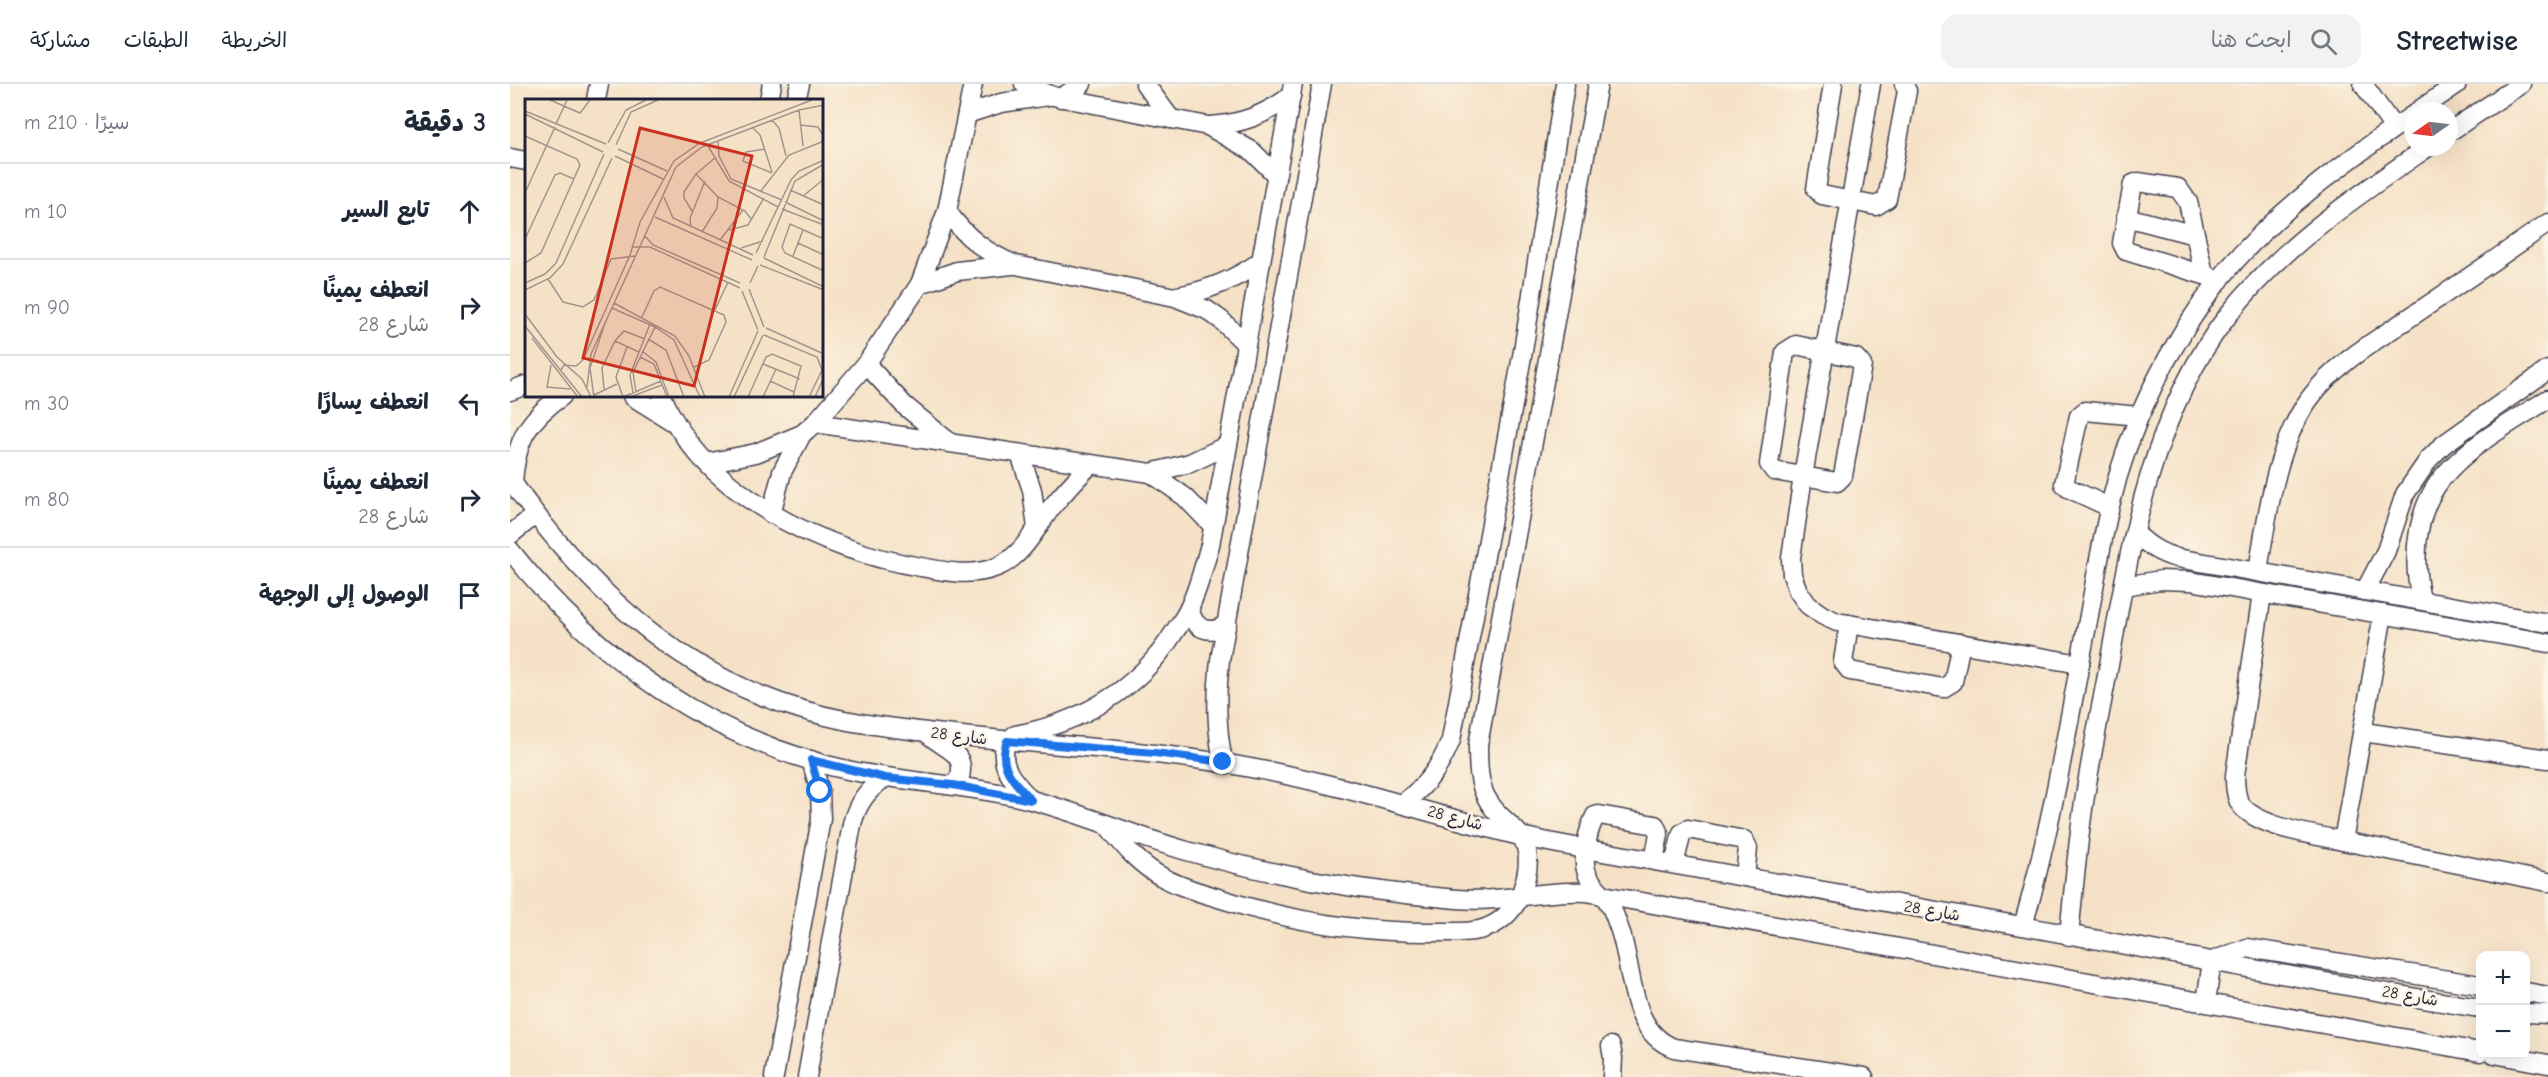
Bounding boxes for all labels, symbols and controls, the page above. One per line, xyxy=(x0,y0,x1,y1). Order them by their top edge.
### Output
search box xyxy=(1941,14,2361,68)
icon: search xyxy=(2307,25,2340,58)
text: Streetwise xyxy=(2397,25,2518,57)
text: ابحث هنا xyxy=(2211,27,2292,53)
text: مشاركة xyxy=(30,28,91,52)
text: الطبقات xyxy=(124,28,189,52)
text: الخريطة xyxy=(222,28,287,52)
inset map xyxy=(525,99,824,398)
north arrow xyxy=(2404,102,2458,156)
text: 3 دقيقة xyxy=(404,108,486,138)
text: سيرًا · 210 m xyxy=(24,111,129,134)
icon: ahead xyxy=(453,195,486,228)
text: تابع السير xyxy=(343,197,429,223)
text: 10 m xyxy=(24,200,67,223)
text: انعطف يمينًا xyxy=(323,277,429,303)
icon: right xyxy=(453,291,486,324)
text: 90 m xyxy=(24,296,70,319)
text: شارع 28 xyxy=(358,313,429,336)
icon: left xyxy=(453,387,486,420)
text: انعطف يسارًا xyxy=(317,389,429,415)
text: 30 m xyxy=(24,392,70,415)
text: انعطف يمينًا xyxy=(323,469,429,495)
icon: right xyxy=(453,483,486,516)
text: 80 m xyxy=(24,488,70,511)
text: شارع 28 xyxy=(358,505,429,528)
icon: arrive xyxy=(453,579,486,612)
text: الوصول إلى الوجهة xyxy=(259,581,429,607)
street label: شارع 28 xyxy=(930,724,988,750)
route end xyxy=(1209,748,1235,774)
route start xyxy=(806,777,832,803)
street label: شارع 28 xyxy=(1425,802,1485,836)
street label: شارع 28 xyxy=(1902,897,1961,927)
map controls xyxy=(2476,951,2530,1059)
button: + xyxy=(2476,951,2530,1005)
street label: شارع 28 xyxy=(2380,982,2439,1012)
button: − xyxy=(2476,1005,2530,1059)

